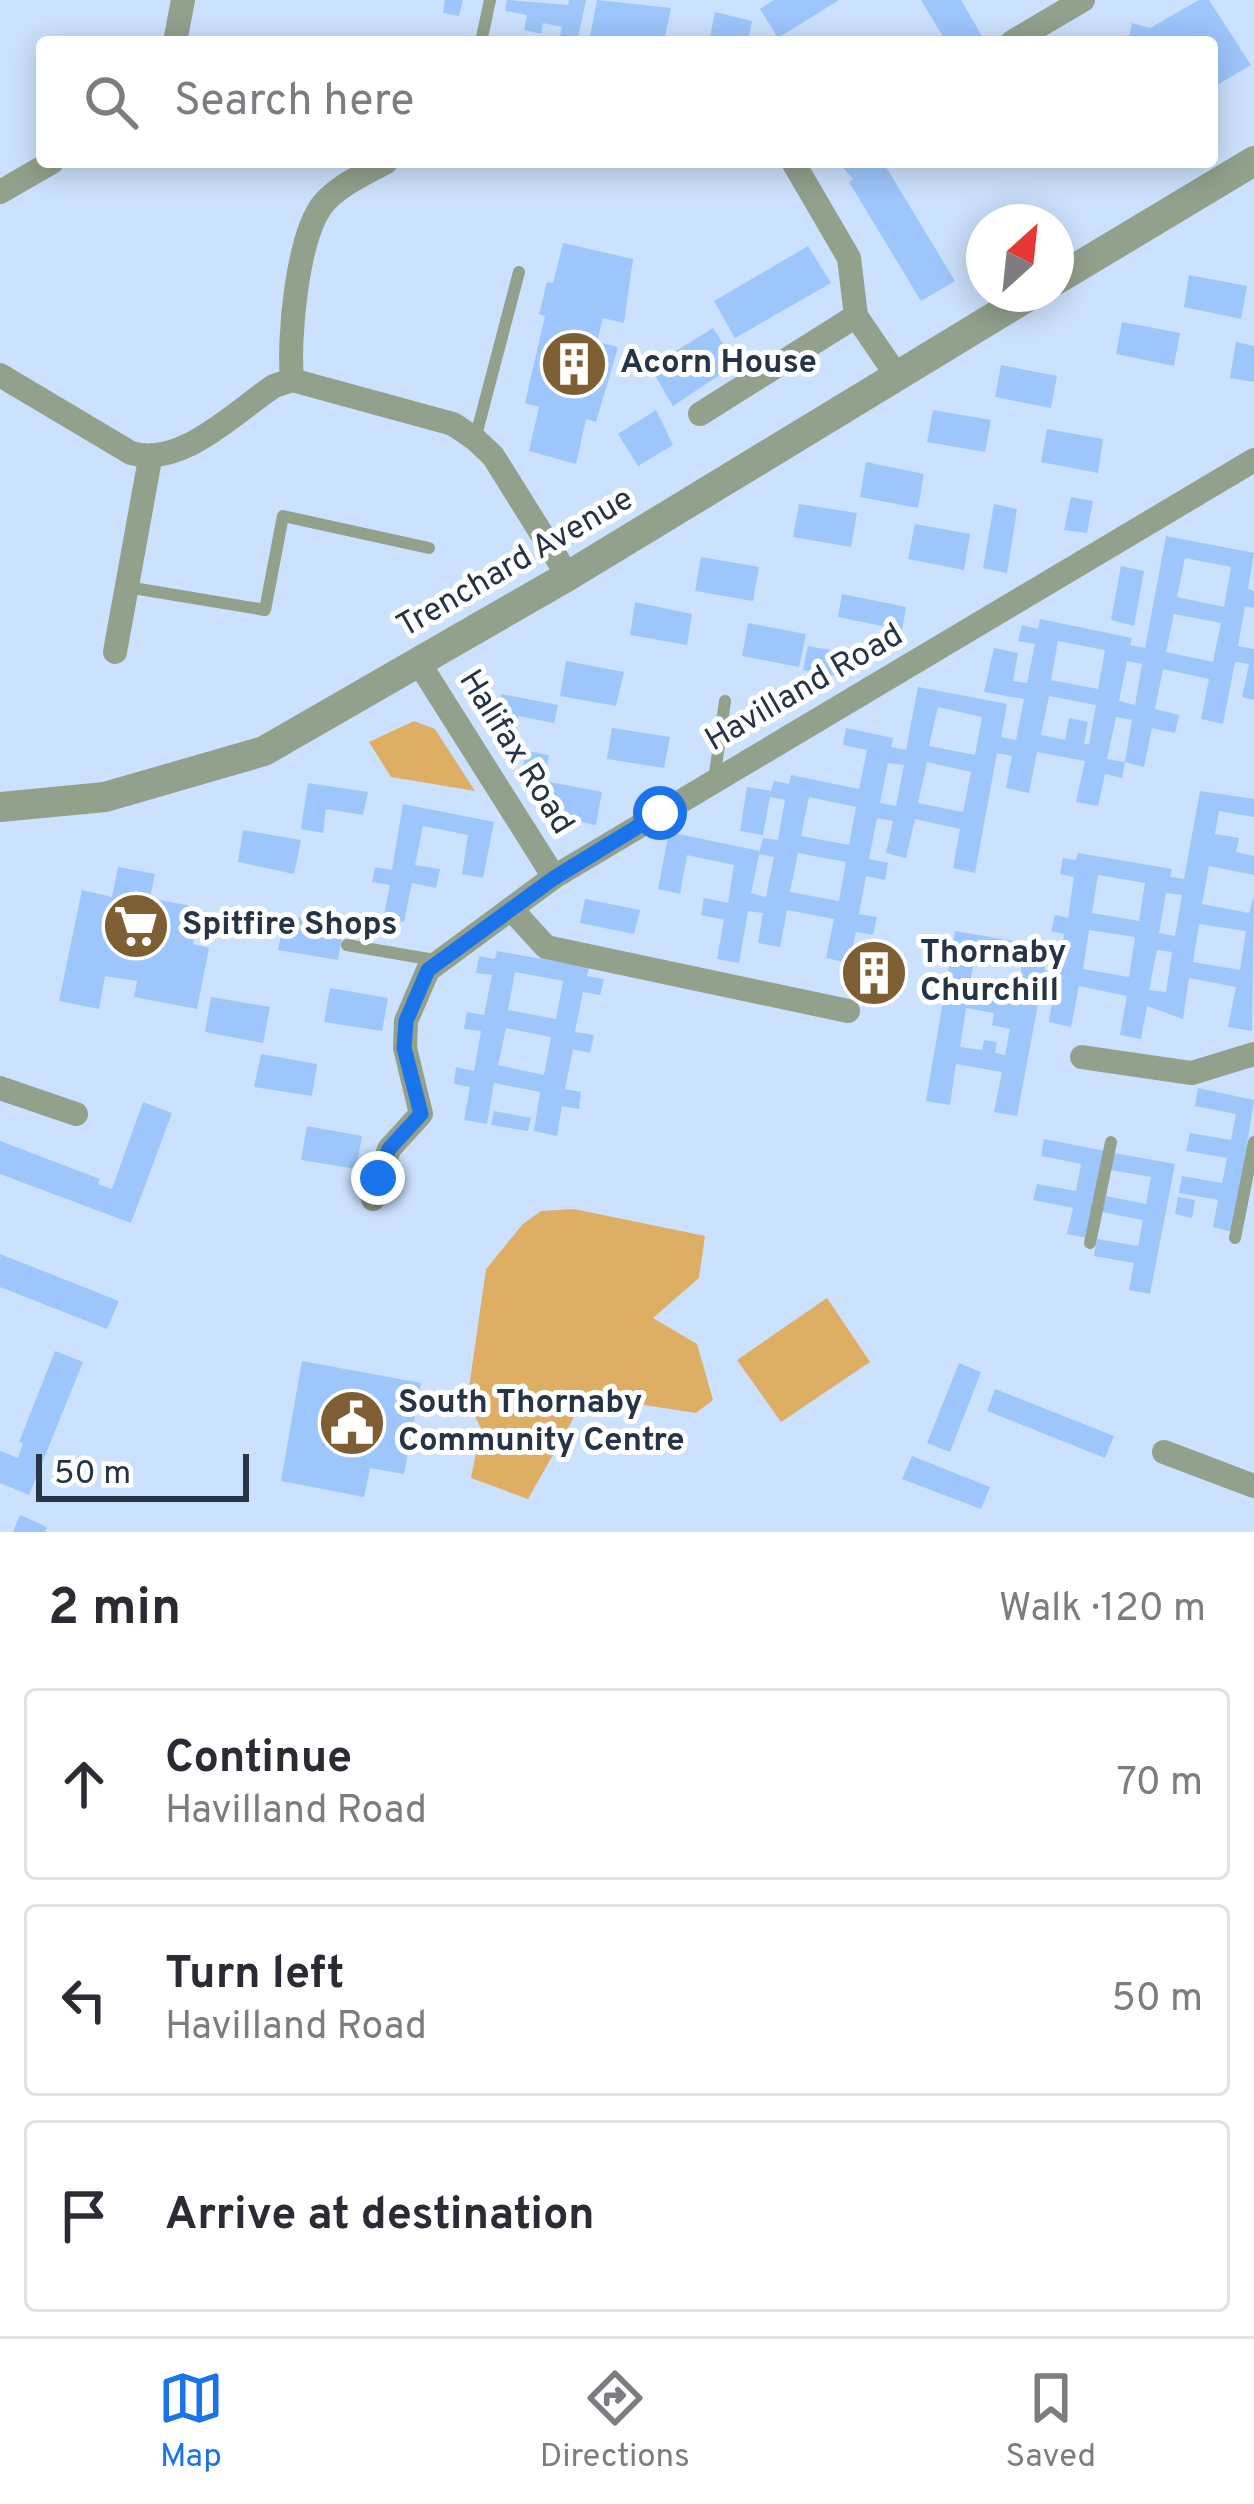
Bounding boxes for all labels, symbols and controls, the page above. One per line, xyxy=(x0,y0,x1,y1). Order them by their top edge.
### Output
search box xyxy=(36,36,1218,168)
icon: search xyxy=(78,69,144,135)
text: Search here xyxy=(174,74,414,131)
north arrow xyxy=(966,204,1074,312)
building icon: Acorn House xyxy=(539,329,609,399)
place label: Acorn House xyxy=(620,343,817,385)
street label: Trenchard Avenue xyxy=(390,479,642,649)
street label: Havilland Road xyxy=(699,615,911,763)
street label: Halifax Road xyxy=(448,663,582,843)
route start xyxy=(633,786,687,840)
supermarket icon: Spitfire Shops xyxy=(101,891,171,961)
place label: Spitfire Shops xyxy=(182,905,397,947)
place label: Thornaby Churchill xyxy=(920,933,1067,1013)
building icon: Thornaby Churchill xyxy=(839,938,909,1008)
route end xyxy=(351,1151,405,1205)
place label: South Thornaby Community Centre xyxy=(398,1383,685,1463)
public building icon: South Thornaby Community Centre xyxy=(317,1388,387,1458)
scale bar xyxy=(36,1448,249,1501)
text: 50 m xyxy=(54,1454,131,1496)
text: 2 min xyxy=(48,1578,181,1643)
text: Walk · 120 m xyxy=(999,1586,1206,1635)
text: Continue xyxy=(165,1731,352,1788)
icon: ahead xyxy=(51,1751,117,1817)
text: 70 m xyxy=(1117,1760,1203,1809)
text: Havilland Road xyxy=(165,1788,427,1837)
text: Turn left xyxy=(165,1947,344,2004)
icon: left xyxy=(51,1967,117,2033)
text: 50 m xyxy=(1112,1976,1203,2025)
text: Havilland Road xyxy=(165,2004,427,2053)
icon: arrive xyxy=(51,2183,117,2249)
text: Arrive at destination xyxy=(165,2188,595,2245)
tab: Map xyxy=(158,2365,224,2479)
tab: Directions xyxy=(540,2365,690,2479)
tab: Saved xyxy=(1005,2365,1096,2479)

